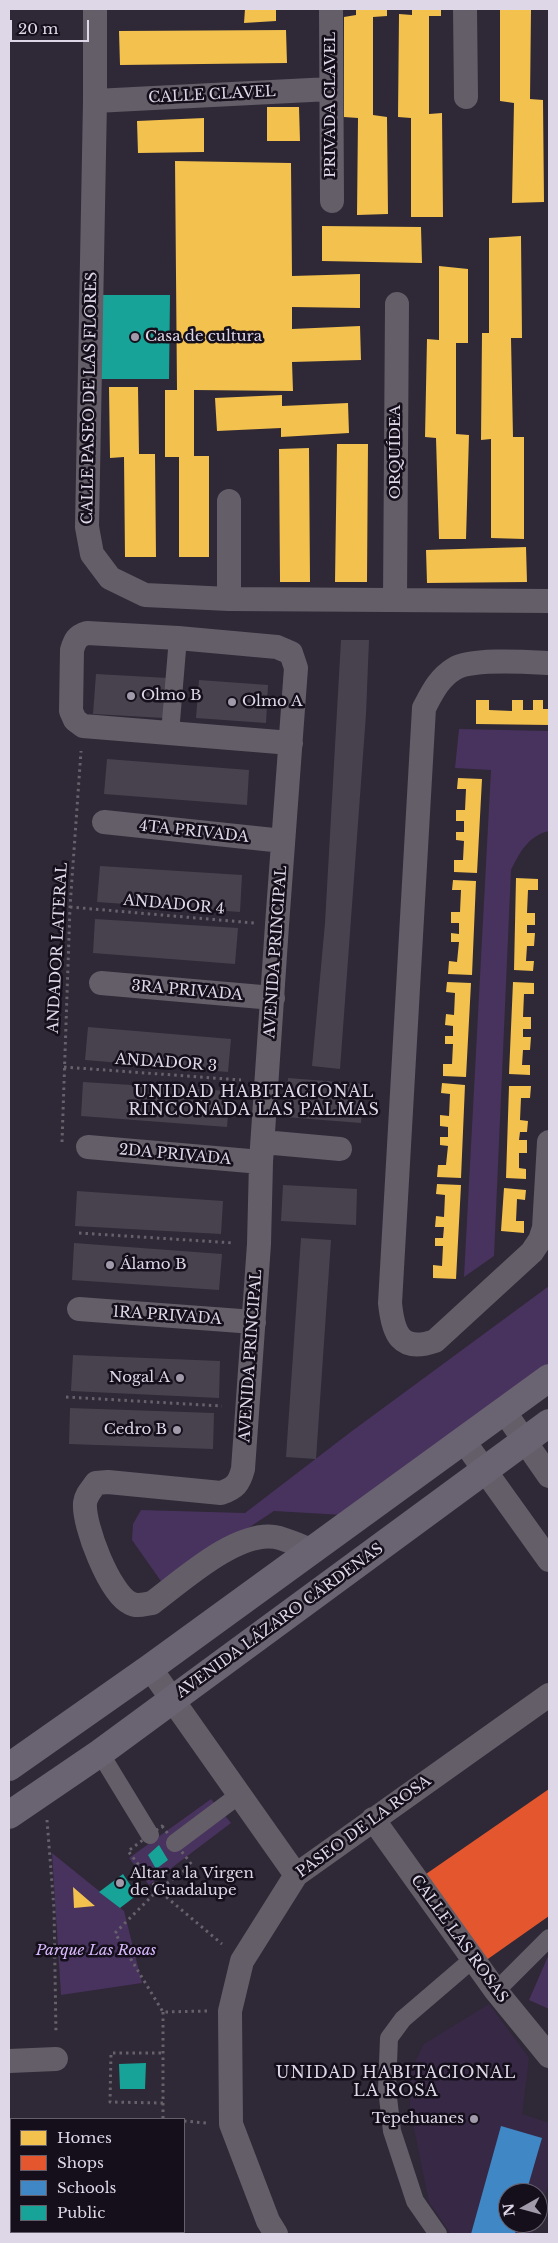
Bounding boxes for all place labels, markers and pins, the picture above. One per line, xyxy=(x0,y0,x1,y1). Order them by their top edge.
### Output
place label: Casa de cultura xyxy=(145,328,262,346)
marker: Casa de cultura xyxy=(129,331,141,343)
place label: Olmo B xyxy=(141,687,202,705)
marker: Olmo B xyxy=(125,690,137,702)
place label: Olmo A xyxy=(242,693,303,711)
marker: Olmo A xyxy=(226,696,238,708)
place label: Álamo B xyxy=(120,1256,186,1274)
marker: Álamo B xyxy=(104,1259,116,1271)
place label: Nogal A xyxy=(109,1369,170,1387)
marker: Nogal A xyxy=(174,1372,186,1384)
place label: Cedro B xyxy=(104,1421,167,1439)
marker: Cedro B xyxy=(171,1424,183,1436)
place label: Altar a la Virgen de Guadalupe xyxy=(130,1865,254,1900)
marker: Altar a la Virgen de Guadalupe xyxy=(114,1877,126,1889)
place label: Tepehuanes xyxy=(372,2110,464,2128)
marker: Tepehuanes xyxy=(468,2113,480,2125)

